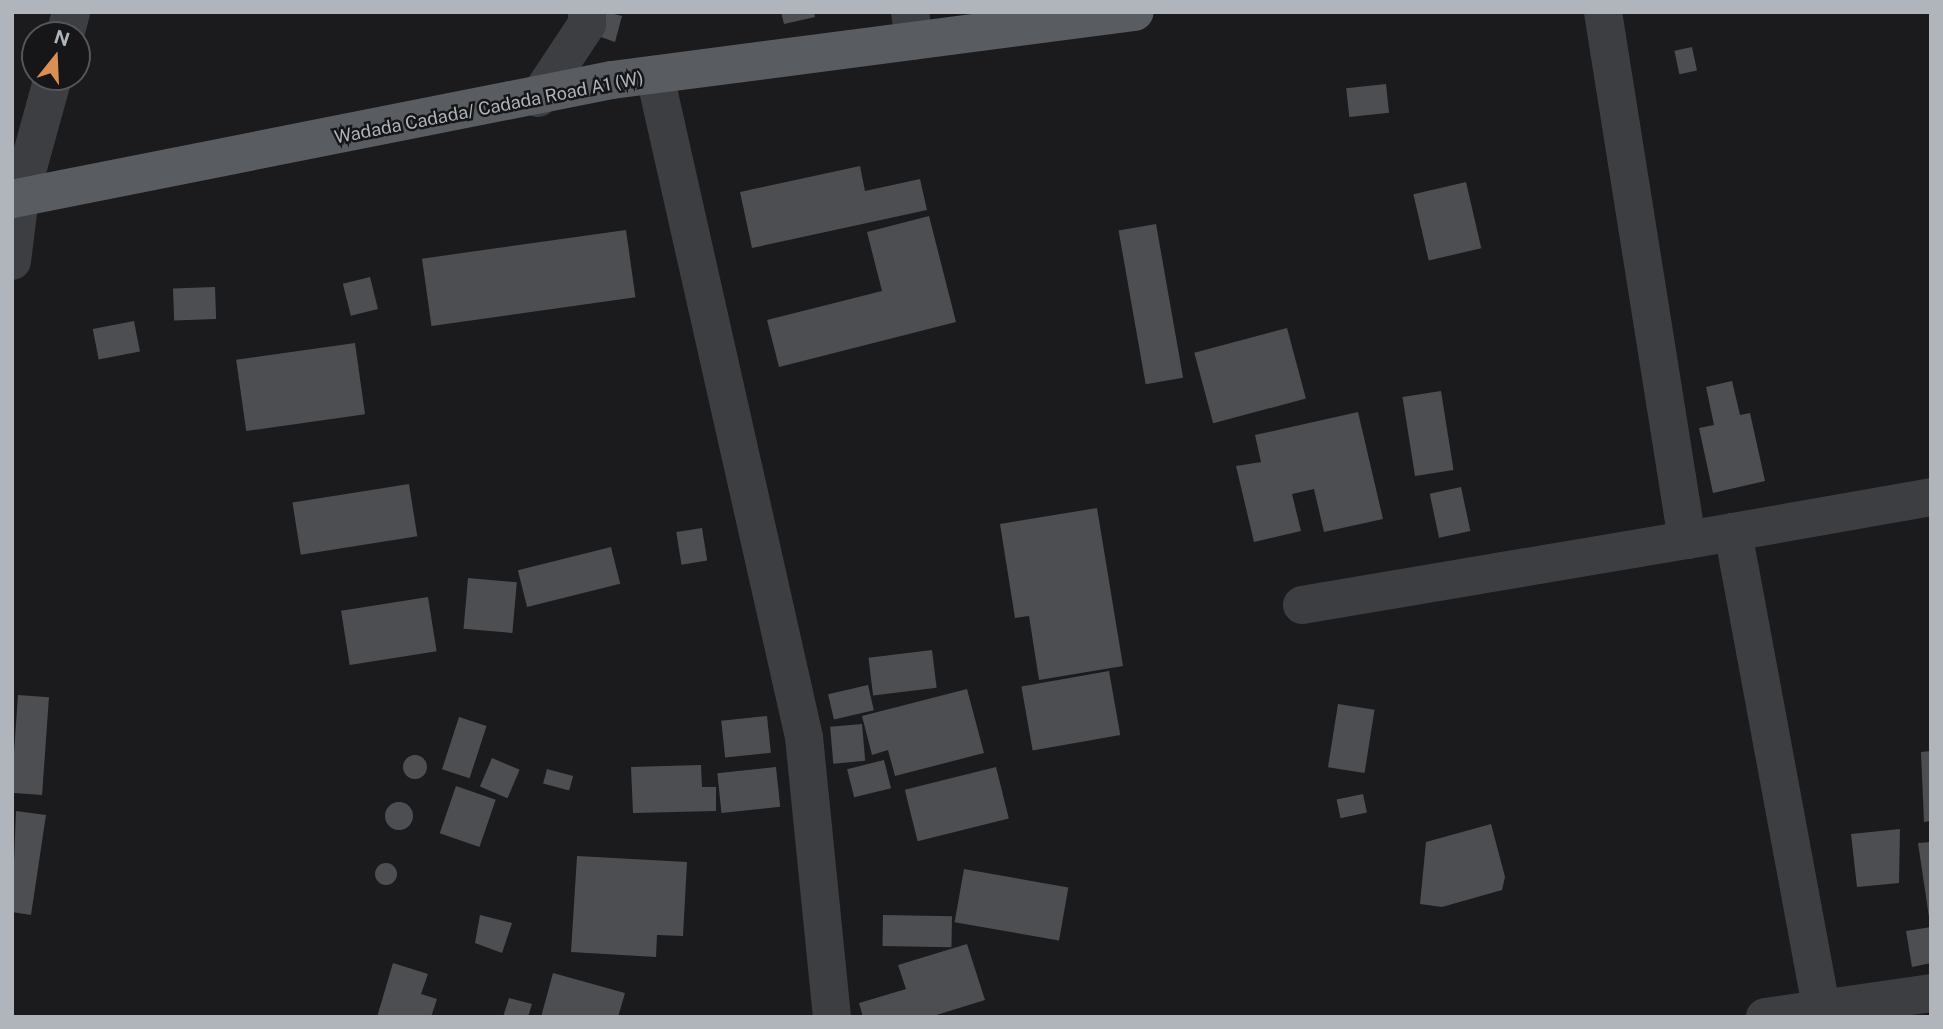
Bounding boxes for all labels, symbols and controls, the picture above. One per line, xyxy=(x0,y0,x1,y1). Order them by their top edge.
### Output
north arrow xyxy=(21,21,91,91)
text: N xyxy=(51,25,72,51)
street label: Wadada Cadada/ Cadada Road A1 (W) xyxy=(333,67,645,149)

